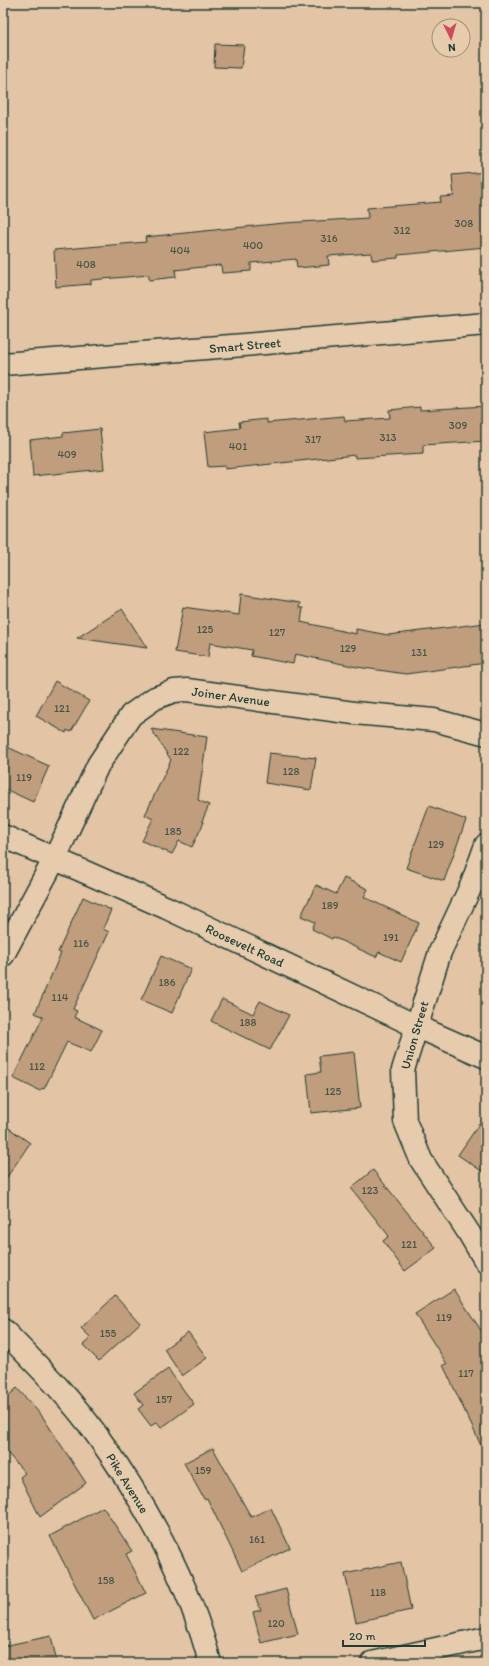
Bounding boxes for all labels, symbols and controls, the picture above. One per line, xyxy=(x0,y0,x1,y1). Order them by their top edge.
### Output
north arrow xyxy=(431,18,471,58)
text: N xyxy=(448,41,456,54)
house number: 308 xyxy=(455,217,473,230)
house number: 312 xyxy=(394,224,411,237)
house number: 316 xyxy=(321,232,338,245)
house number: 400 xyxy=(243,239,263,252)
house number: 404 xyxy=(170,244,190,257)
house number: 408 xyxy=(76,258,96,271)
street label: Smart Street xyxy=(208,335,282,356)
house number: 309 xyxy=(449,419,468,432)
house number: 313 xyxy=(379,431,397,444)
house number: 317 xyxy=(305,433,322,446)
house number: 401 xyxy=(229,440,247,453)
house number: 409 xyxy=(57,448,77,461)
house number: 125 xyxy=(197,623,214,636)
house number: 127 xyxy=(269,626,286,639)
house number: 129 xyxy=(340,642,357,655)
house number: 131 xyxy=(411,646,427,659)
street label: Joiner Avenue xyxy=(191,684,271,709)
house number: 121 xyxy=(54,702,70,715)
house number: 122 xyxy=(173,745,190,758)
house number: 128 xyxy=(283,765,299,778)
house number: 119 xyxy=(16,771,32,784)
house number: 185 xyxy=(165,825,182,838)
house number: 129 xyxy=(428,838,445,851)
house number: 189 xyxy=(322,899,339,912)
street label: Roosevelt Road xyxy=(203,921,286,970)
house number: 191 xyxy=(383,931,399,944)
house number: 116 xyxy=(73,937,89,950)
house number: 186 xyxy=(159,976,176,989)
house number: 114 xyxy=(52,991,69,1004)
street label: Union Street xyxy=(398,999,431,1071)
house number: 188 xyxy=(239,1016,257,1029)
house number: 112 xyxy=(29,1060,45,1073)
house number: 125 xyxy=(325,1085,342,1098)
house number: 123 xyxy=(362,1184,378,1197)
house number: 121 xyxy=(401,1238,417,1251)
house number: 119 xyxy=(436,1311,452,1324)
house number: 155 xyxy=(100,1327,117,1340)
house number: 117 xyxy=(458,1367,474,1380)
house number: 157 xyxy=(156,1393,173,1406)
street label: Pike Avenue xyxy=(103,1450,152,1516)
house number: 159 xyxy=(195,1464,212,1477)
house number: 161 xyxy=(249,1533,265,1546)
house number: 158 xyxy=(98,1574,114,1587)
house number: 118 xyxy=(370,1586,386,1599)
house number: 120 xyxy=(267,1617,285,1630)
scale bar xyxy=(343,1622,425,1648)
text: 20 m xyxy=(349,1629,376,1643)

